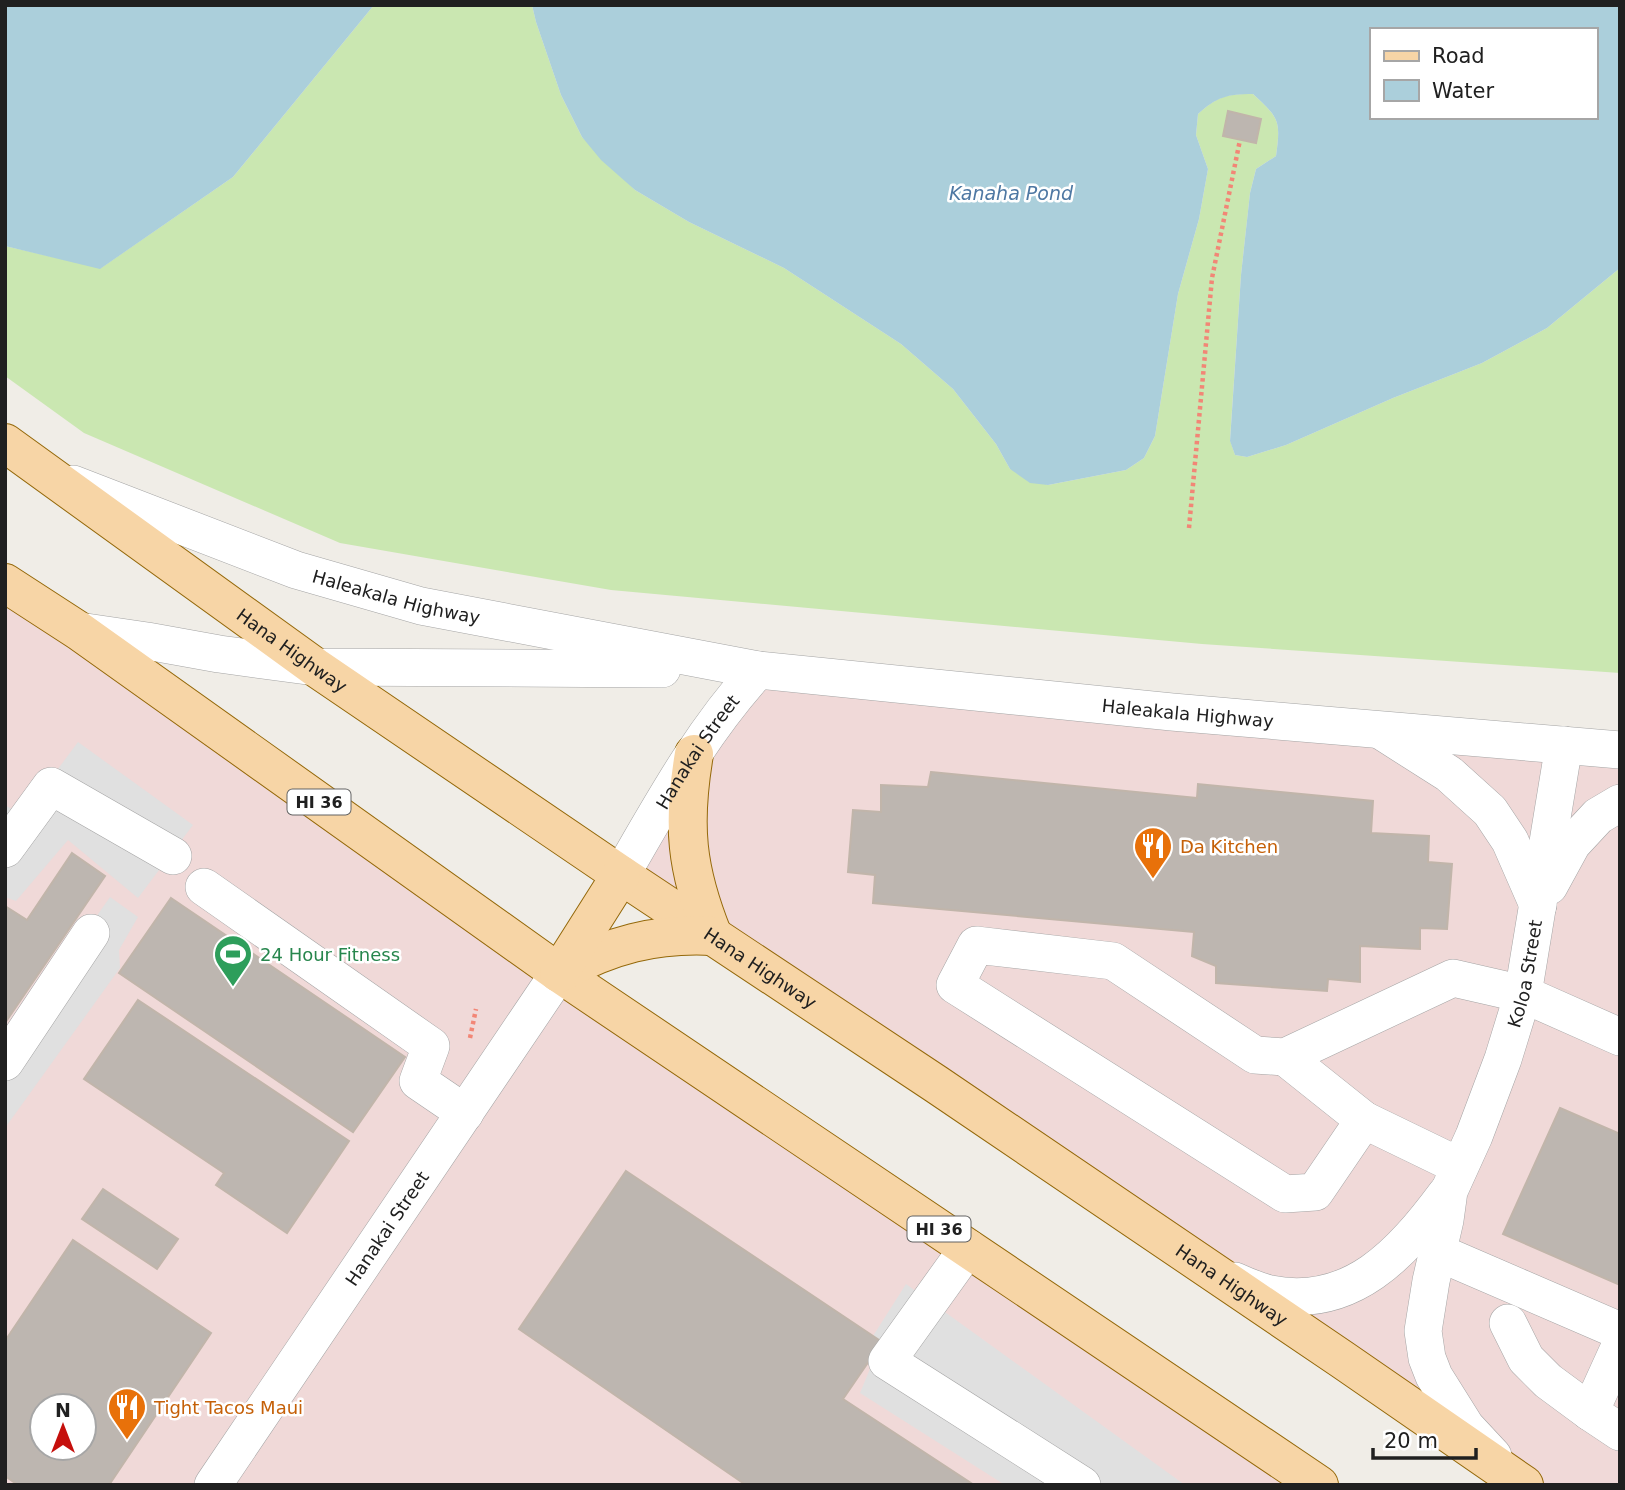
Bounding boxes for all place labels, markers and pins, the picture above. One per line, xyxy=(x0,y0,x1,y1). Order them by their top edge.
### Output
restaurant icon: Da Kitchen xyxy=(1132,825,1174,880)
place label: Da Kitchen xyxy=(1180,836,1278,857)
sports icon: 24 Hour Fitness xyxy=(212,933,254,988)
place label: 24 Hour Fitness xyxy=(260,944,400,965)
restaurant icon: Tight Tacos Maui xyxy=(106,1386,148,1441)
place label: Tight Tacos Maui xyxy=(153,1397,303,1418)

